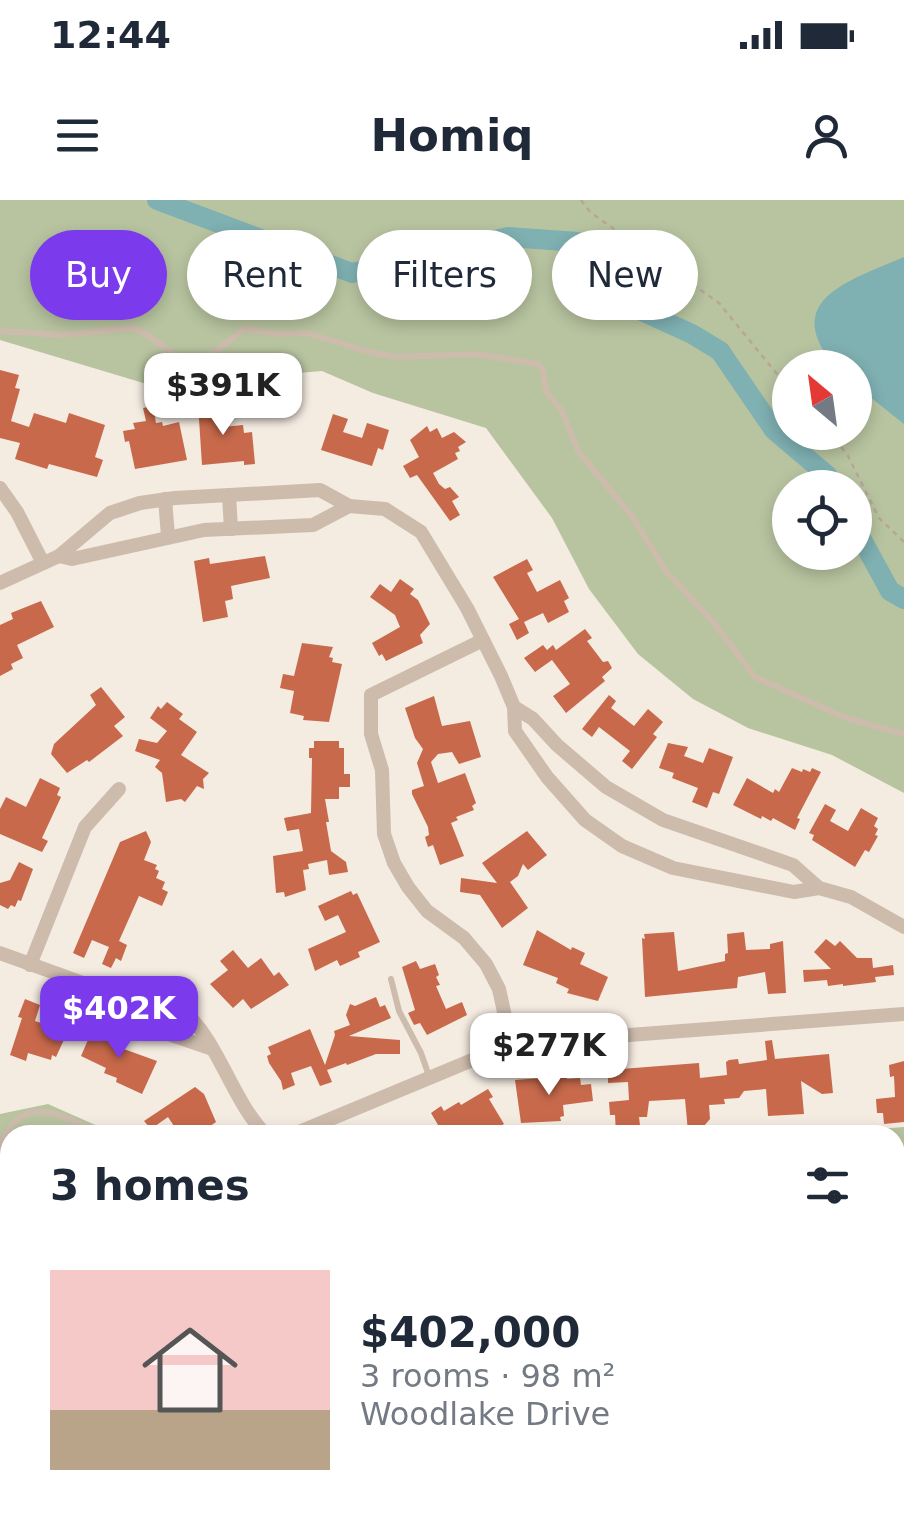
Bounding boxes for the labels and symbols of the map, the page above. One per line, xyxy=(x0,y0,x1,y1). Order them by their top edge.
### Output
north arrow xyxy=(772,350,872,450)
pin: $391K xyxy=(153,353,293,438)
pin: $402K xyxy=(49,976,189,1061)
pin: $277K xyxy=(479,1013,619,1098)

